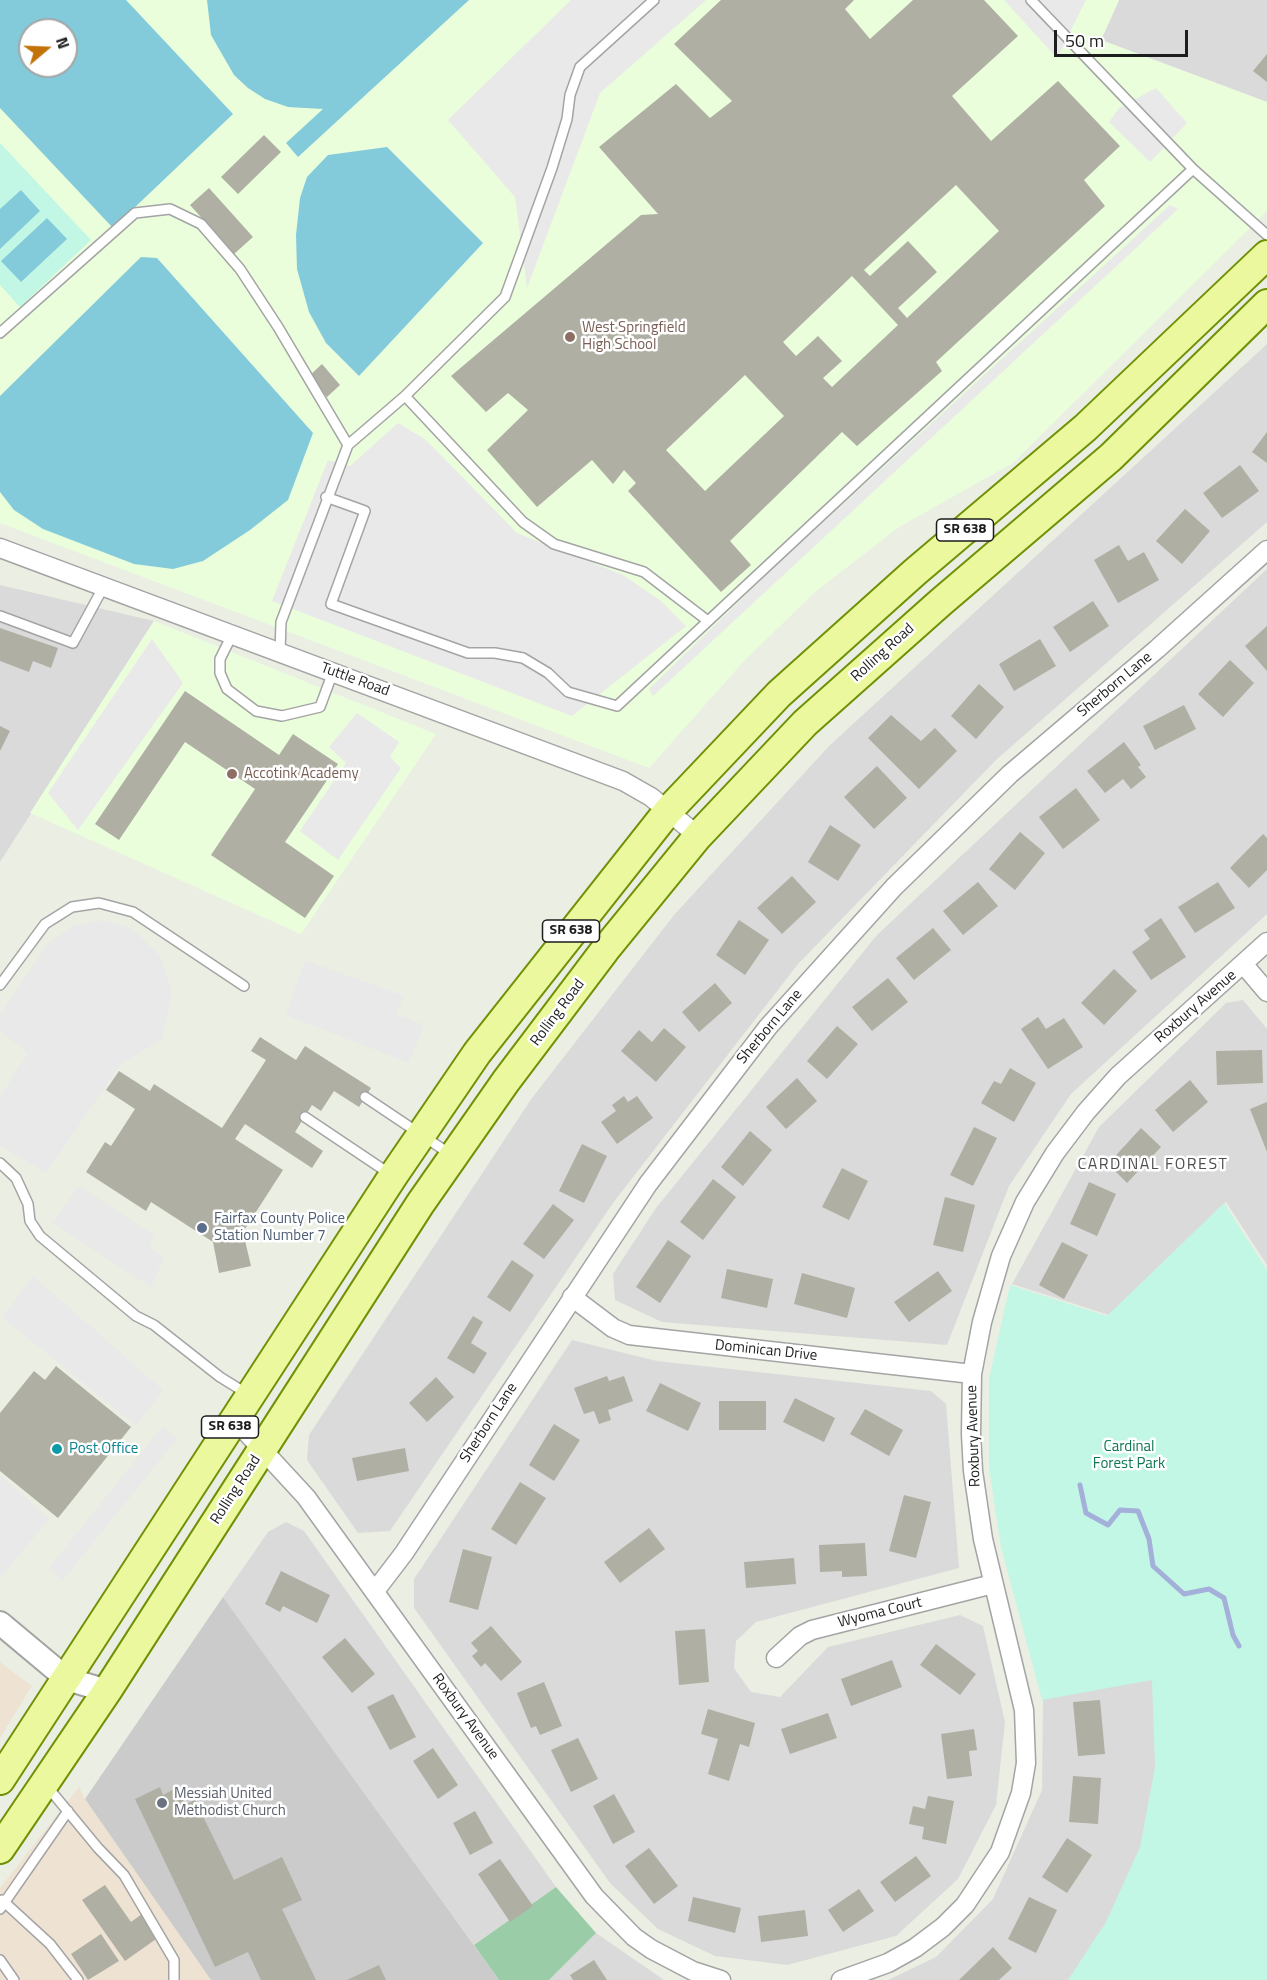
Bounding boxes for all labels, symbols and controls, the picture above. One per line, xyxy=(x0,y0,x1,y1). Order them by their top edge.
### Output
north arrow xyxy=(18,18,78,78)
scale bar xyxy=(1057,18,1190,56)
text: 50 m xyxy=(1065,27,1104,54)
text: N xyxy=(50,34,76,52)
place label: West Springfield High School xyxy=(582,319,686,354)
marker: West Springfield High School xyxy=(563,330,577,344)
road number: SR 638 xyxy=(936,519,994,541)
street label: Rolling Road xyxy=(848,620,918,686)
street label: Sherborn Lane xyxy=(1074,649,1156,721)
street label: Tuttle Road xyxy=(318,659,392,701)
place label: Accotink Academy xyxy=(244,765,359,783)
marker: Accotink Academy xyxy=(225,767,239,781)
road number: SR 638 xyxy=(542,920,600,942)
street label: Roxbury Avenue xyxy=(1152,967,1240,1047)
street label: Rolling Road xyxy=(527,976,589,1050)
street label: Sherborn Lane xyxy=(734,986,806,1068)
district label: CARDINAL FOREST xyxy=(1078,1155,1228,1175)
place label: Fairfax County Police Station Number 7 xyxy=(214,1210,345,1245)
marker: Fairfax County Police Station Number 7 xyxy=(195,1221,209,1235)
street label: Dominican Drive xyxy=(714,1337,818,1365)
street label: Sherborn Lane xyxy=(456,1380,522,1466)
street label: Roxbury Avenue xyxy=(963,1385,985,1487)
road number: SR 638 xyxy=(202,1416,258,1438)
park label: Cardinal Forest Park xyxy=(1093,1438,1165,1473)
place label: Post Office xyxy=(69,1440,138,1458)
marker: Post Office xyxy=(50,1442,64,1456)
street label: Rolling Road xyxy=(207,1452,265,1528)
street label: Wyoma Court xyxy=(836,1594,924,1632)
street label: Roxbury Avenue xyxy=(428,1670,502,1764)
place label: Messiah United Methodist Church xyxy=(174,1785,286,1820)
marker: Messiah United Methodist Church xyxy=(155,1796,169,1810)

